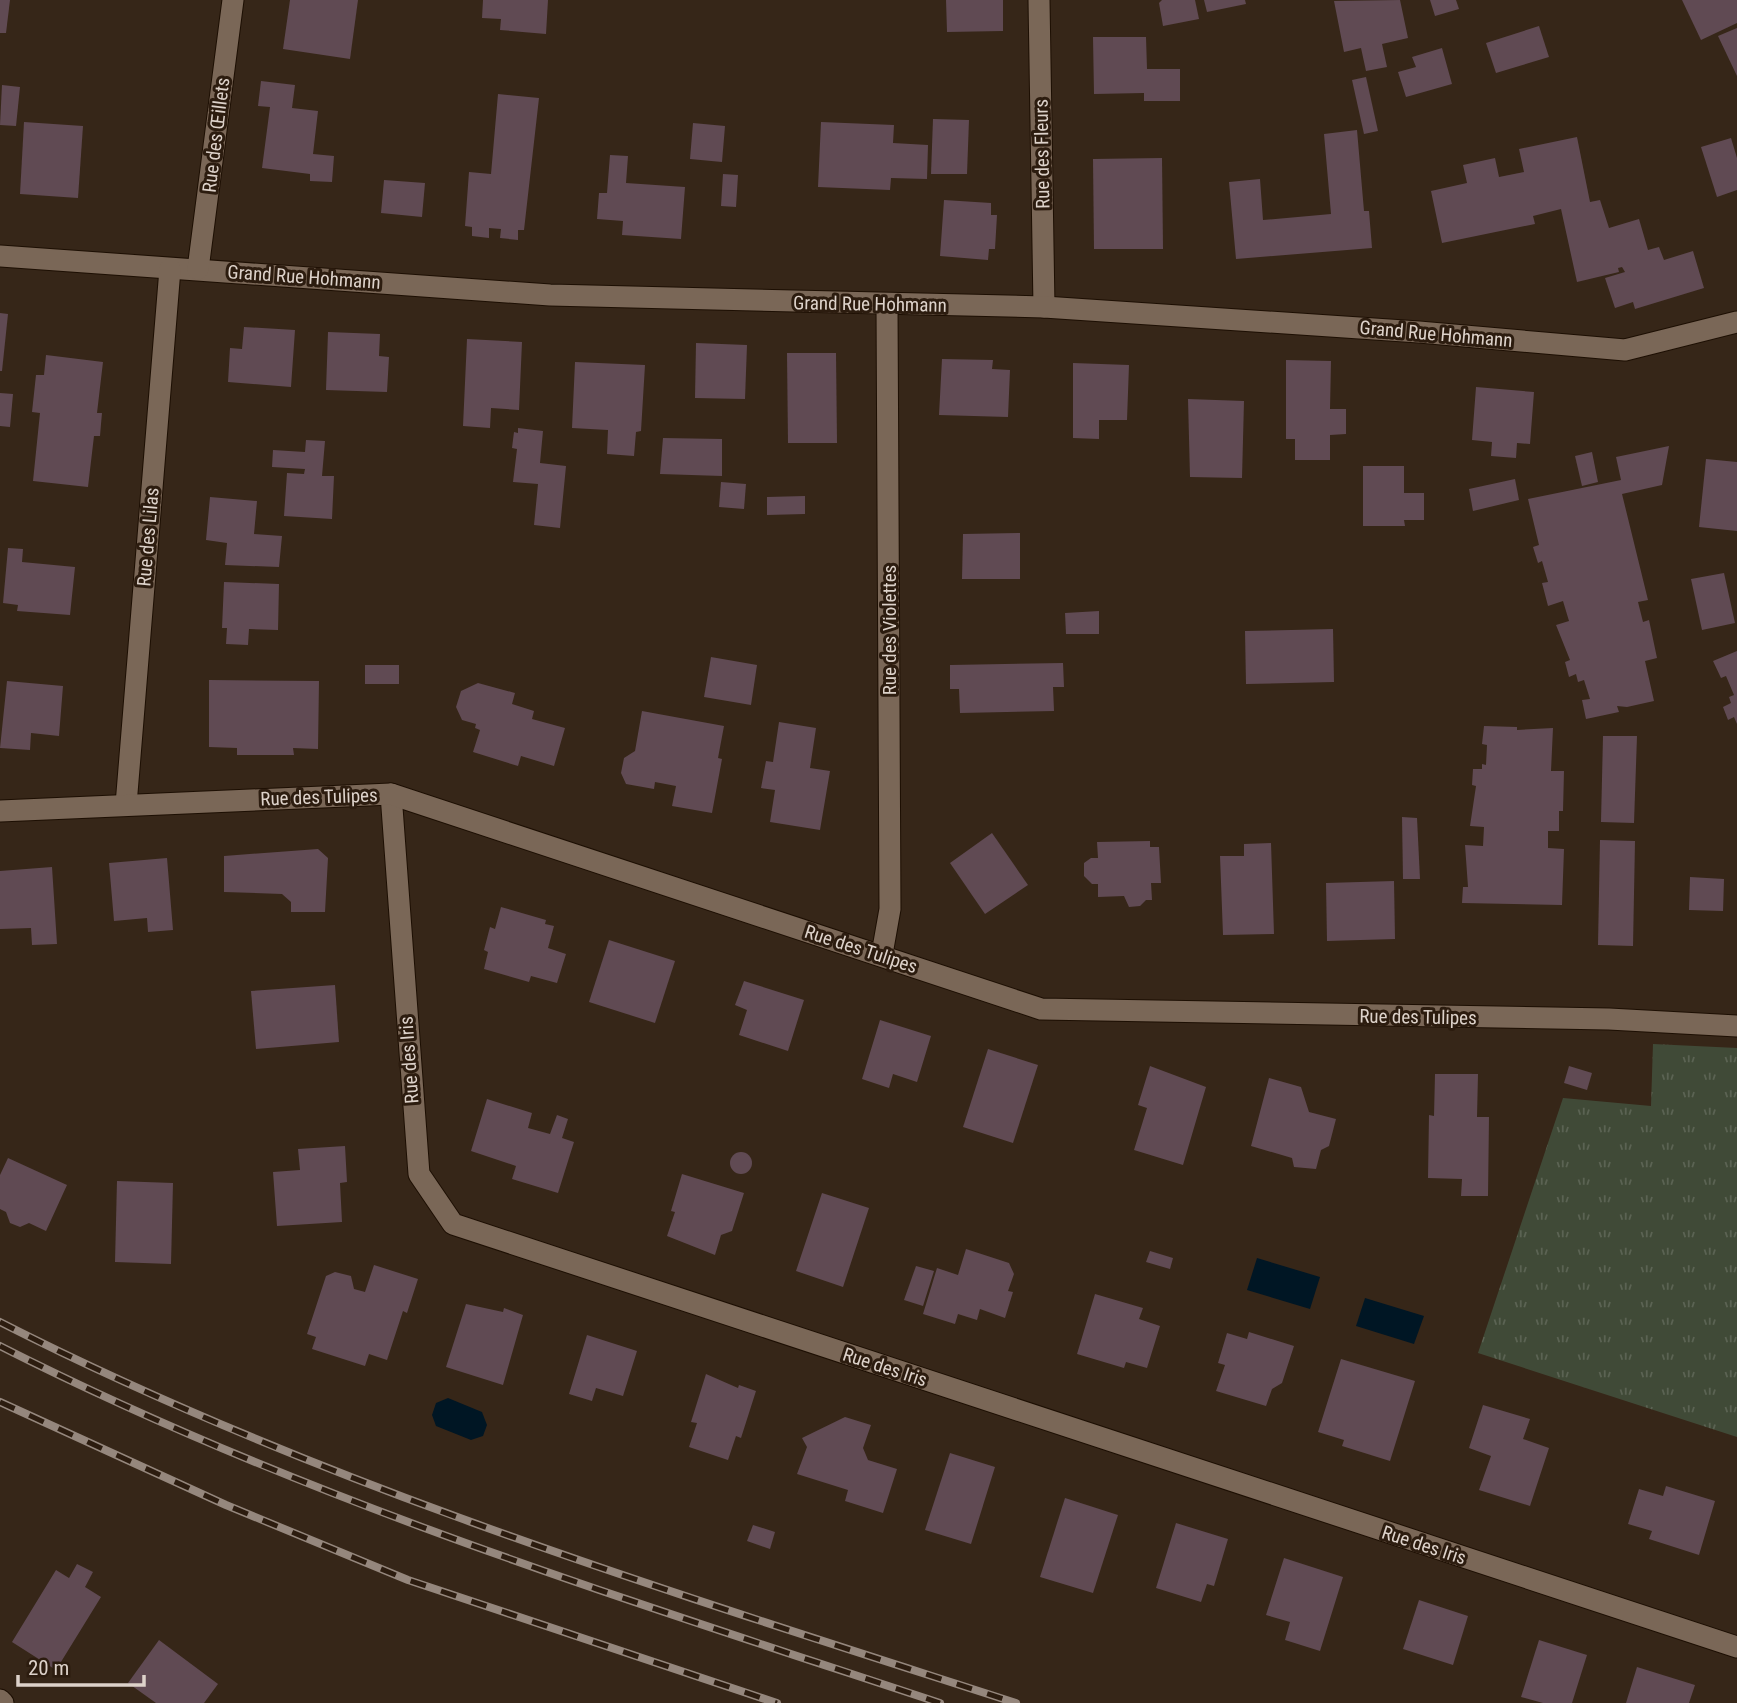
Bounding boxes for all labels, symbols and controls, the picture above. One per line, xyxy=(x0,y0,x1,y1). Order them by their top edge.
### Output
street label: Rue des Œillets xyxy=(198,76,234,194)
street label: Rue des Fleurs xyxy=(1030,99,1054,209)
street label: Grand Rue Hohmann xyxy=(227,260,381,294)
street label: Grand Rue Hohmann xyxy=(793,291,947,317)
street label: Grand Rue Hohmann xyxy=(1359,316,1513,352)
street label: Rue des Lilas xyxy=(132,486,164,588)
street label: Rue des Violettes xyxy=(878,565,901,695)
street label: Rue des Tulipes xyxy=(260,783,378,811)
street label: Rue des Tulipes xyxy=(802,920,920,978)
street label: Rue des Tulipes xyxy=(1359,1004,1477,1030)
street label: Rue des Iris xyxy=(394,1016,424,1104)
street label: Rue des Iris xyxy=(840,1343,930,1391)
street label: Rue des Iris xyxy=(1379,1521,1469,1569)
scale bar xyxy=(18,1644,144,1688)
text: 20 m xyxy=(28,1656,69,1680)

